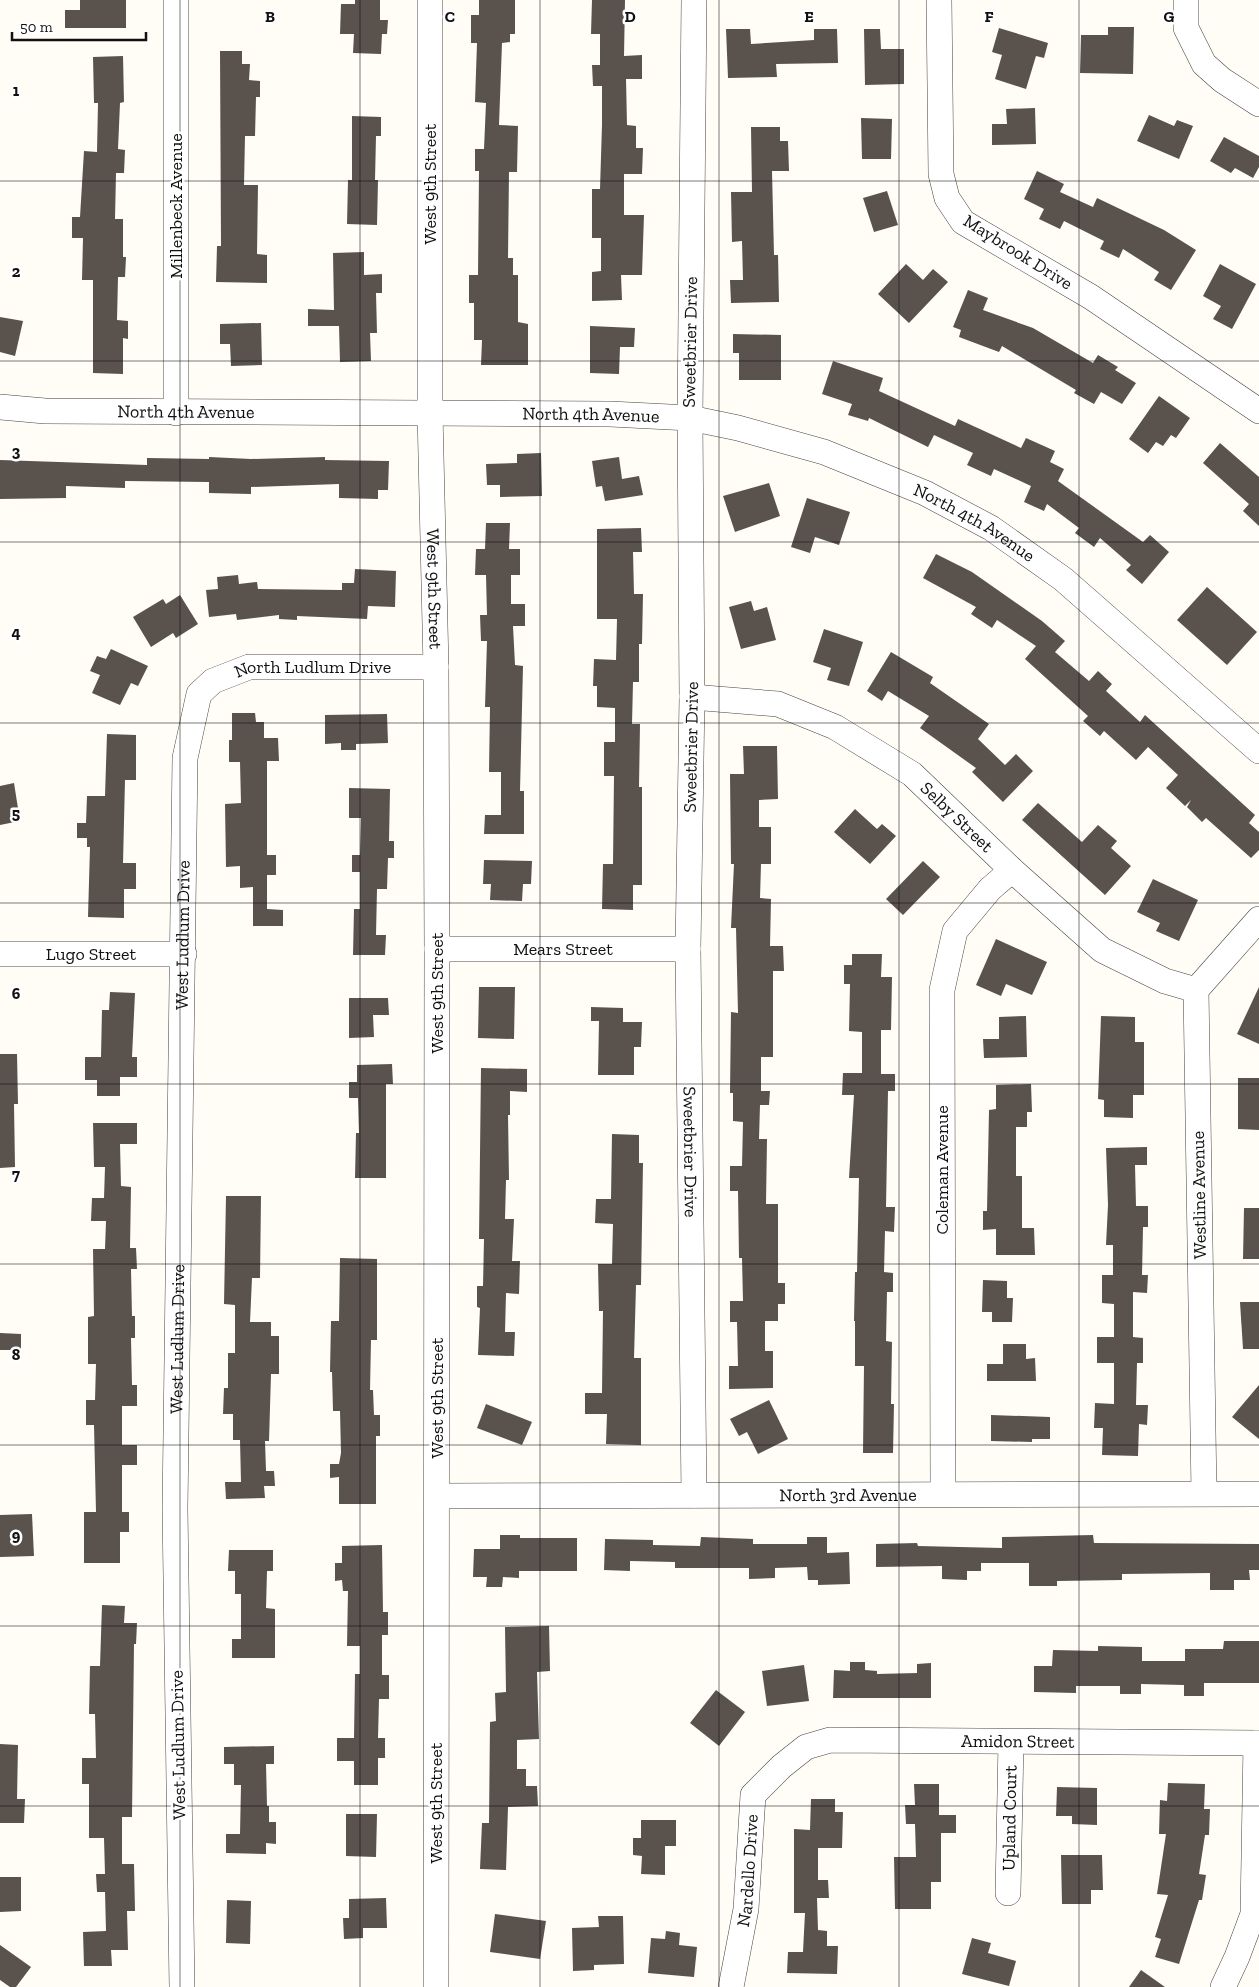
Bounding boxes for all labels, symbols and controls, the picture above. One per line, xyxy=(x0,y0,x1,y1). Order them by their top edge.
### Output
text: B xyxy=(265,7,275,26)
text: C xyxy=(445,7,455,26)
text: D xyxy=(624,7,636,26)
text: E xyxy=(804,7,814,26)
text: F xyxy=(984,7,994,26)
text: G xyxy=(1164,7,1175,26)
scale bar xyxy=(12,10,146,42)
text: 50 m xyxy=(20,18,53,36)
text: 1 xyxy=(13,81,20,100)
street label: West 9th Street xyxy=(419,123,441,244)
street label: Millenbeck Avenue xyxy=(165,133,187,279)
street label: Maybrook Drive xyxy=(959,210,1077,294)
text: 2 xyxy=(12,262,21,281)
street label: Sweetbrier Drive xyxy=(678,276,702,408)
street label: North 4th Avenue xyxy=(117,400,255,423)
street label: North 4th Avenue xyxy=(522,403,660,427)
text: 3 xyxy=(12,442,21,461)
street label: North 4th Avenue xyxy=(910,479,1039,567)
street label: West 9th Street xyxy=(422,528,447,650)
text: 4 xyxy=(11,623,21,642)
street label: North Ludlum Drive xyxy=(231,656,391,683)
street label: Sweetbrier Drive xyxy=(679,681,703,813)
street label: Selby Street xyxy=(916,777,998,857)
text: 5 xyxy=(12,804,20,823)
street label: West Ludlum Drive xyxy=(171,860,195,1010)
street label: West 9th Street xyxy=(426,932,448,1053)
street label: Mears Street xyxy=(513,938,613,960)
street label: Lugo Street xyxy=(46,943,137,965)
text: 6 xyxy=(12,984,21,1003)
street label: Sweetbrier Drive xyxy=(679,1086,702,1218)
street label: Coleman Avenue xyxy=(931,1105,953,1235)
street label: Westline Avenue xyxy=(1187,1131,1211,1259)
text: 7 xyxy=(12,1165,20,1184)
street label: West Ludlum Drive xyxy=(165,1264,189,1414)
street label: West 9th Street xyxy=(426,1337,448,1458)
text: 8 xyxy=(12,1345,21,1364)
street label: North 3rd Avenue xyxy=(779,1484,917,1506)
text: 9 xyxy=(12,1526,21,1545)
street label: West Ludlum Drive xyxy=(166,1670,190,1820)
street label: Amidon Street xyxy=(961,1730,1075,1753)
street label: West 9th Street xyxy=(425,1742,447,1863)
street label: Upland Court xyxy=(997,1765,1022,1871)
street label: Nardello Drive xyxy=(732,1814,763,1929)

